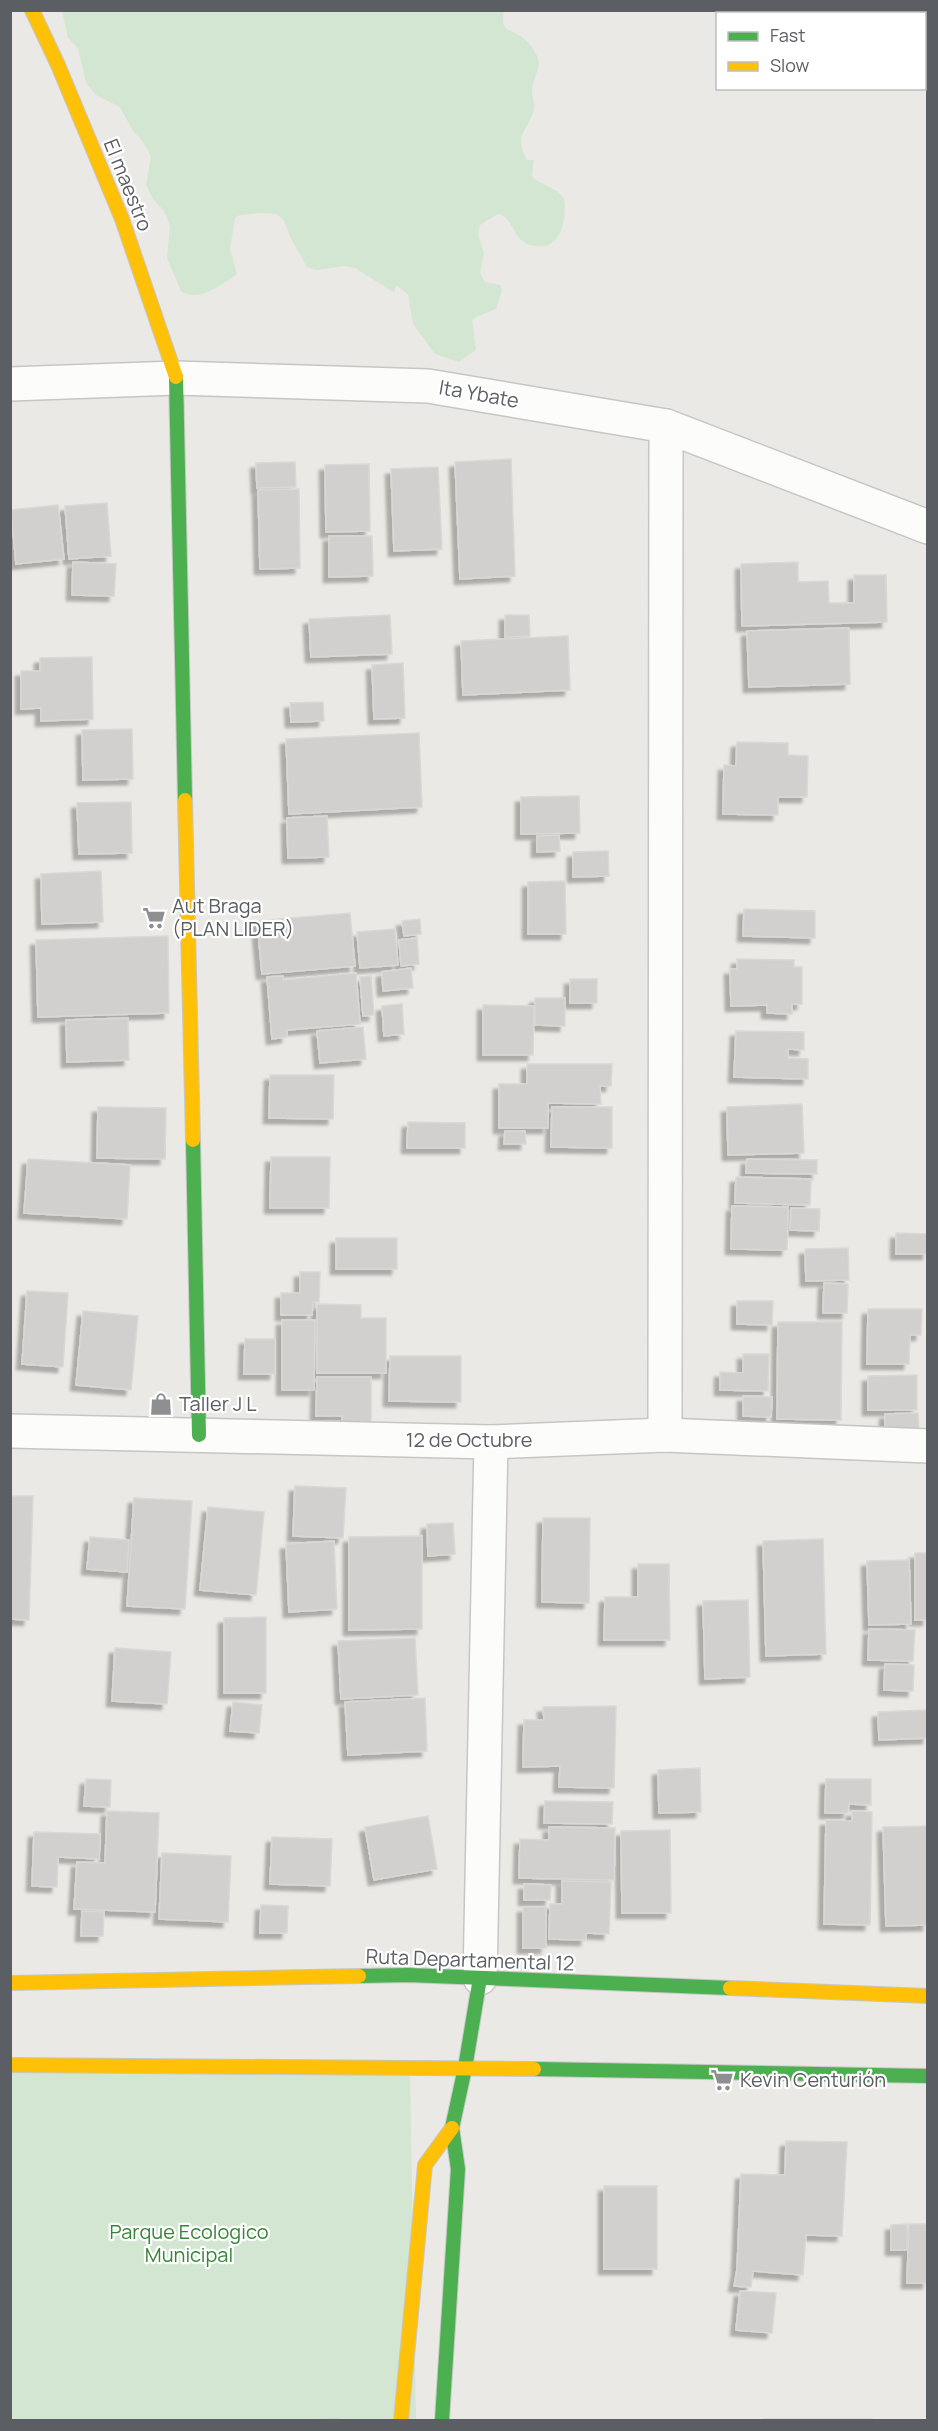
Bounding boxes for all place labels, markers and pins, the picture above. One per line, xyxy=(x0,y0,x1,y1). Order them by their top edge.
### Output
place label: Aut Braga (PLAN LIDER) xyxy=(172,892,294,942)
supermarket icon: Aut Braga (PLAN LIDER) xyxy=(141,905,167,931)
place label: Taller J L xyxy=(179,1390,256,1417)
shop icon: Taller J L xyxy=(148,1391,174,1417)
place label: Kevin Centurión xyxy=(740,2066,886,2093)
supermarket icon: Kevin Centurión xyxy=(709,2067,735,2093)

